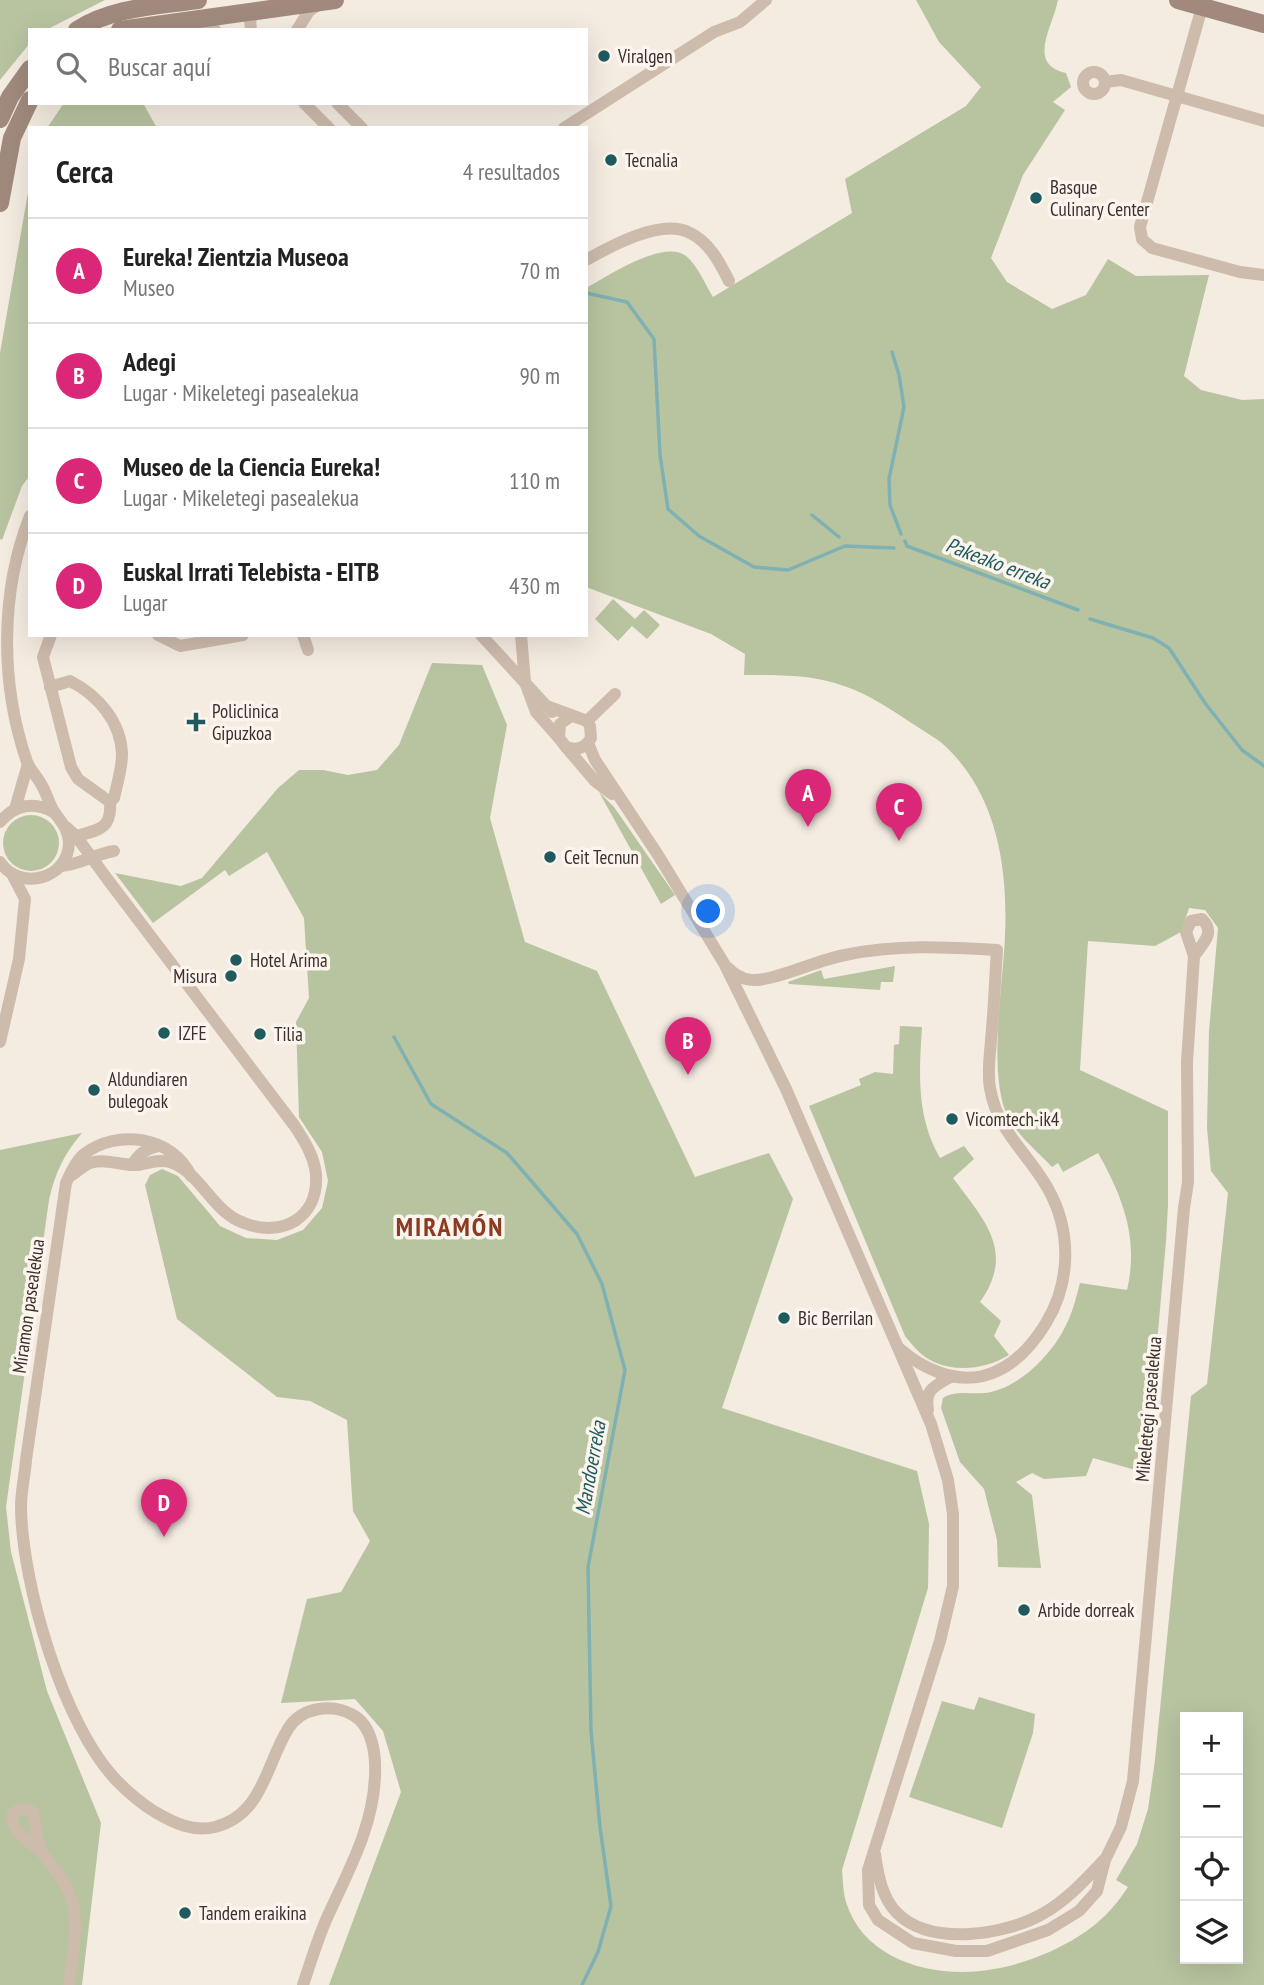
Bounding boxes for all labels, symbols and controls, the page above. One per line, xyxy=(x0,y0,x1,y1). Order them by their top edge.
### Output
search box xyxy=(28,28,588,105)
place label: Viralgen xyxy=(617,44,673,68)
icon: search xyxy=(52,48,90,86)
marker: Viralgen xyxy=(596,48,612,64)
text: Buscar aquí xyxy=(108,50,211,83)
place label: Tecnalia xyxy=(625,148,678,172)
text: Cerca xyxy=(56,152,113,191)
marker: Tecnalia xyxy=(603,152,619,168)
text: 4 resultados xyxy=(463,157,560,186)
place label: Basque Culinary Center xyxy=(1050,175,1150,221)
marker: Basque Culinary Center xyxy=(1028,190,1044,206)
text: Eureka! Zientzia Museoa xyxy=(123,240,349,273)
text: A xyxy=(73,256,85,285)
text: 70 m xyxy=(519,256,560,285)
text: Museo xyxy=(123,273,175,302)
text: Adegi xyxy=(123,345,176,378)
text: B xyxy=(73,361,85,390)
text: 90 m xyxy=(519,361,560,390)
text: Lugar · Mikeletegi pasealekua xyxy=(123,378,359,407)
text: Museo de la Ciencia Eureka! xyxy=(123,450,380,483)
text: C xyxy=(74,466,84,495)
text: 110 m xyxy=(509,466,560,495)
text: Lugar · Mikeletegi pasealekua xyxy=(123,483,359,512)
water label: Pakeako erreka xyxy=(942,531,1055,596)
text: Euskal Irrati Telebista - EITB xyxy=(123,555,379,588)
text: D xyxy=(73,571,85,600)
text: 430 m xyxy=(509,571,560,600)
text: Lugar xyxy=(123,588,168,617)
place label: Policlinica Gipuzkoa xyxy=(212,699,279,745)
marker: Policlinica Gipuzkoa xyxy=(186,712,206,732)
pin: A xyxy=(785,769,831,827)
pin: C xyxy=(876,783,922,841)
place label: Ceit Tecnun xyxy=(564,845,639,869)
marker: Ceit Tecnun xyxy=(542,849,558,865)
your location xyxy=(691,894,725,928)
place label: Hotel Arima xyxy=(250,948,328,972)
marker: Hotel Arima xyxy=(228,952,244,968)
place label: Misura xyxy=(173,964,217,988)
marker: Misura xyxy=(223,968,239,984)
pin: B xyxy=(665,1017,711,1075)
place label: IZFE xyxy=(178,1021,207,1045)
place label: Tilia xyxy=(274,1022,303,1046)
marker: IZFE xyxy=(156,1025,172,1041)
marker: Tilia xyxy=(252,1026,268,1042)
place label: Aldundiaren bulegoak xyxy=(108,1067,188,1113)
marker: Aldundiaren bulegoak xyxy=(86,1082,102,1098)
place label: Vicomtech-ik4 xyxy=(965,1107,1060,1131)
marker: Vicomtech-ik4 xyxy=(944,1111,960,1127)
district label: MIRAMÓN xyxy=(396,1210,504,1243)
street label: Miramon pasealekua xyxy=(7,1237,49,1375)
place label: Bic Berrilan xyxy=(798,1306,873,1330)
marker: Bic Berrilan xyxy=(776,1310,792,1326)
street label: Mikeletegi pasealekua xyxy=(1130,1335,1166,1483)
water label: Mandoerreka xyxy=(568,1418,612,1517)
pin: D xyxy=(141,1479,187,1537)
place label: Arbide dorreak xyxy=(1038,1598,1135,1622)
marker: Arbide dorreak xyxy=(1016,1602,1032,1618)
map controls xyxy=(1180,1712,1243,1964)
button: + xyxy=(1180,1712,1243,1775)
button: − xyxy=(1180,1775,1243,1838)
button: locate xyxy=(1180,1838,1243,1901)
place label: Tandem eraikina xyxy=(199,1901,307,1925)
button: layers xyxy=(1180,1901,1243,1964)
marker: Tandem eraikina xyxy=(177,1905,193,1921)

